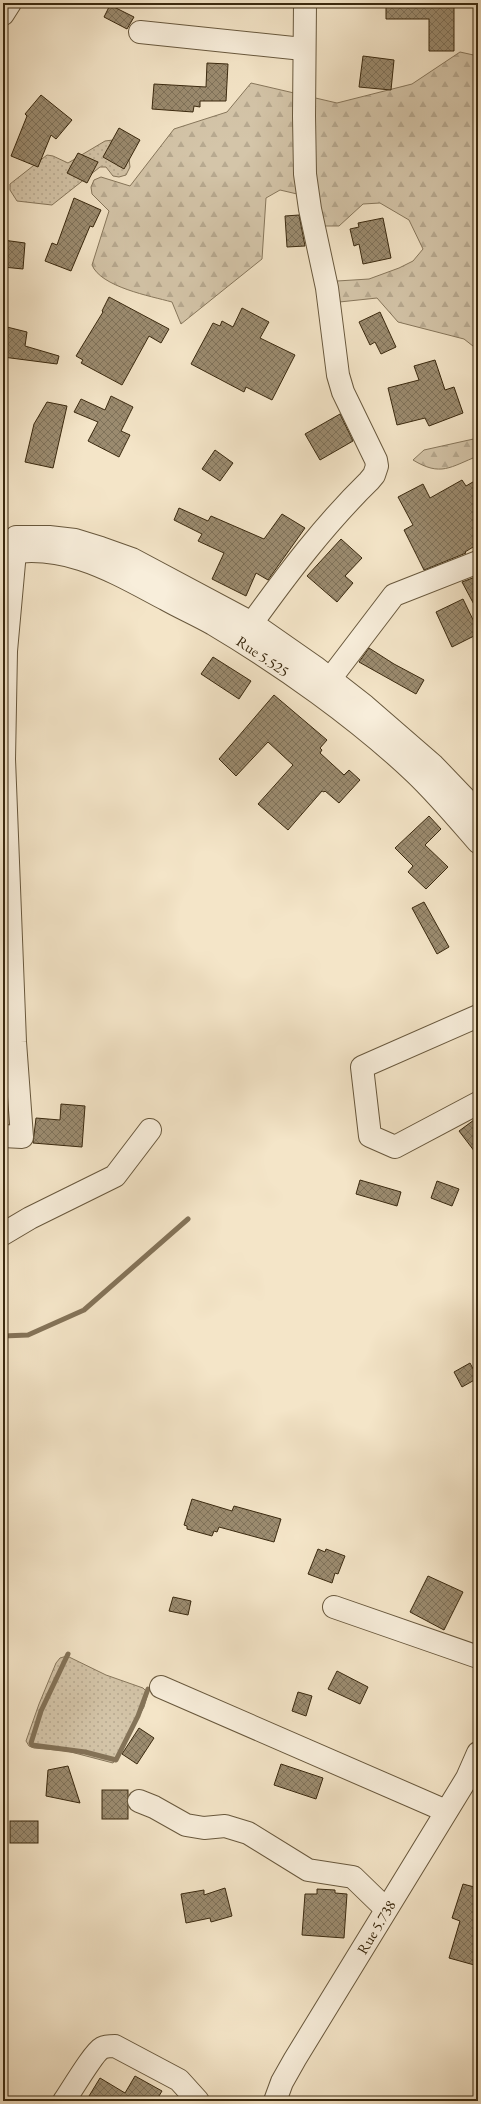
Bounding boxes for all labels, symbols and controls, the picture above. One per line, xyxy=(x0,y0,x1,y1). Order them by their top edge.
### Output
street label: Rue 5.525 xyxy=(233,631,293,681)
street label: Rue 5.738 xyxy=(352,1897,400,1957)

